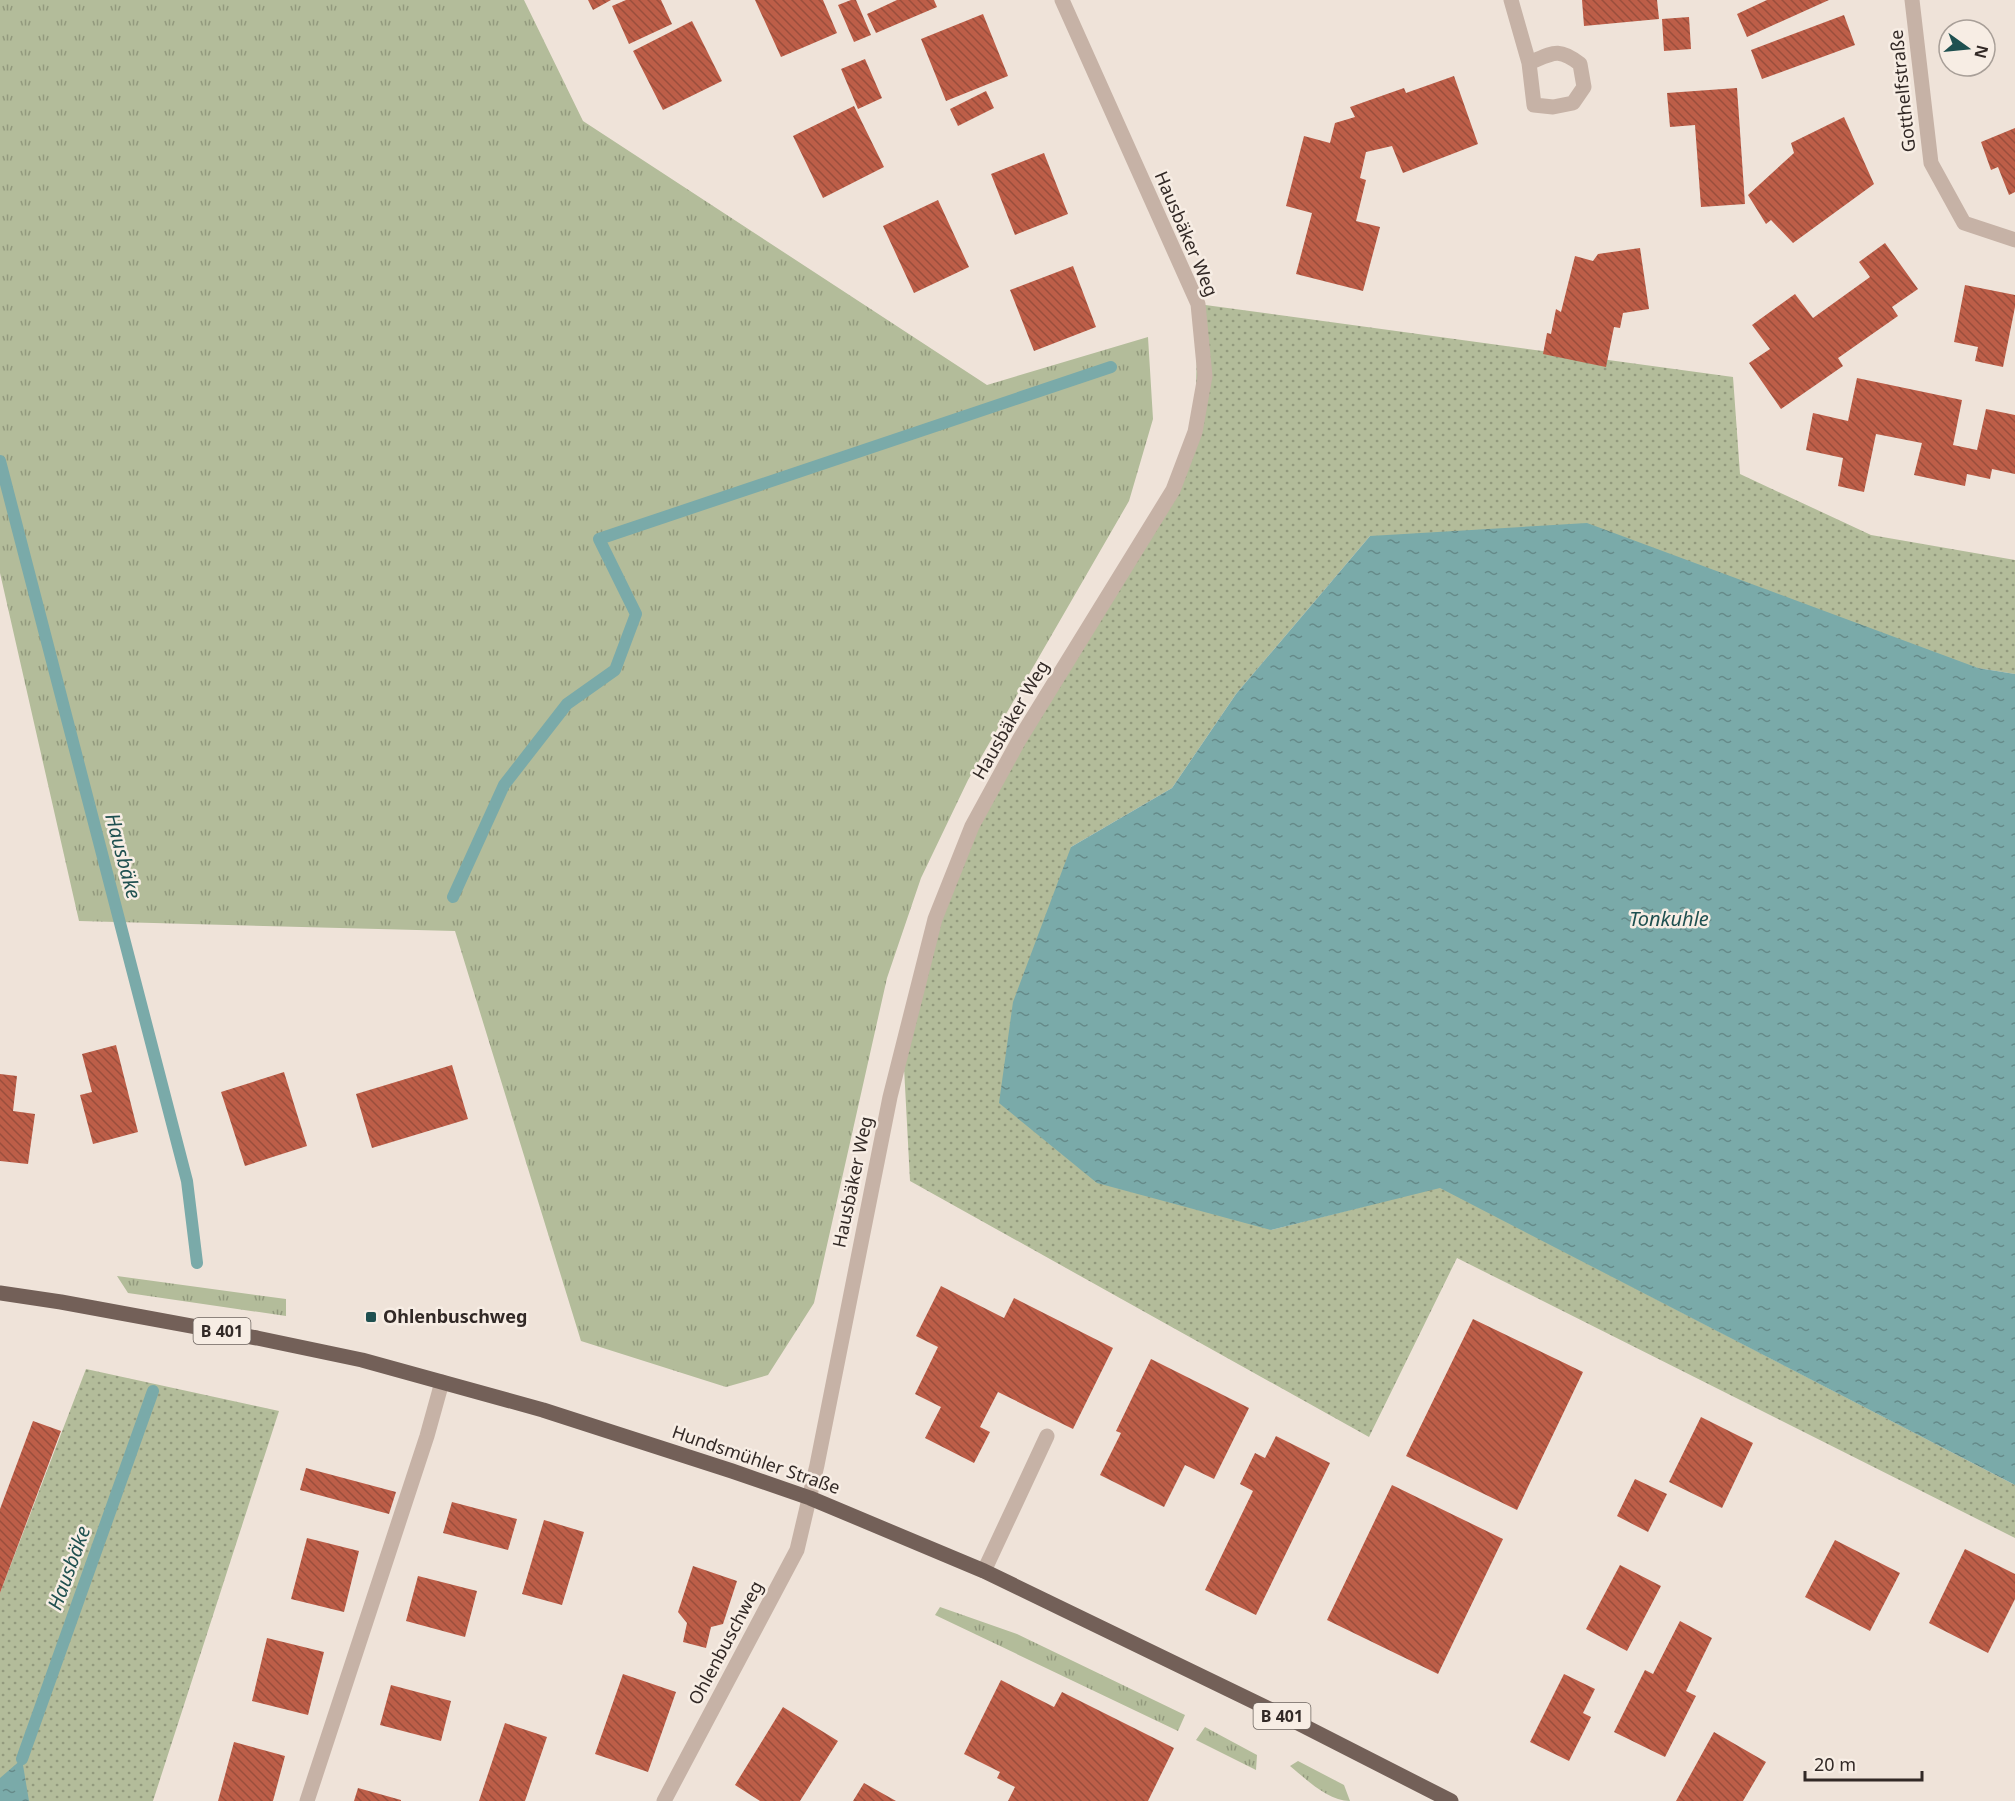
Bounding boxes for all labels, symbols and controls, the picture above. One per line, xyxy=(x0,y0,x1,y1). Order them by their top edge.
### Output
north arrow xyxy=(1937,18,1997,78)
street label: Gotthelfstraße xyxy=(1884,29,1920,153)
text: N xyxy=(1969,43,1994,61)
street label: Hausbäker Weg xyxy=(1150,167,1224,300)
street label: Hausbäker Weg xyxy=(966,656,1054,783)
water label: Hausbäke xyxy=(99,810,148,902)
water label: Tonkuhle xyxy=(1629,905,1709,932)
street label: Hausbäker Weg xyxy=(826,1114,878,1250)
place label: Ohlenbuschweg xyxy=(383,1304,527,1328)
marker: Ohlenbuschweg xyxy=(364,1310,378,1324)
road number: B 401 xyxy=(194,1318,250,1344)
street label: Hundsmühler Straße xyxy=(669,1419,844,1499)
water label: Hausbäke xyxy=(41,1522,96,1614)
street label: Ohlenbuschweg xyxy=(682,1576,768,1709)
road number: B 401 xyxy=(1254,1703,1310,1729)
scale bar xyxy=(1805,1744,1922,1782)
text: 20 m xyxy=(1814,1752,1856,1776)

